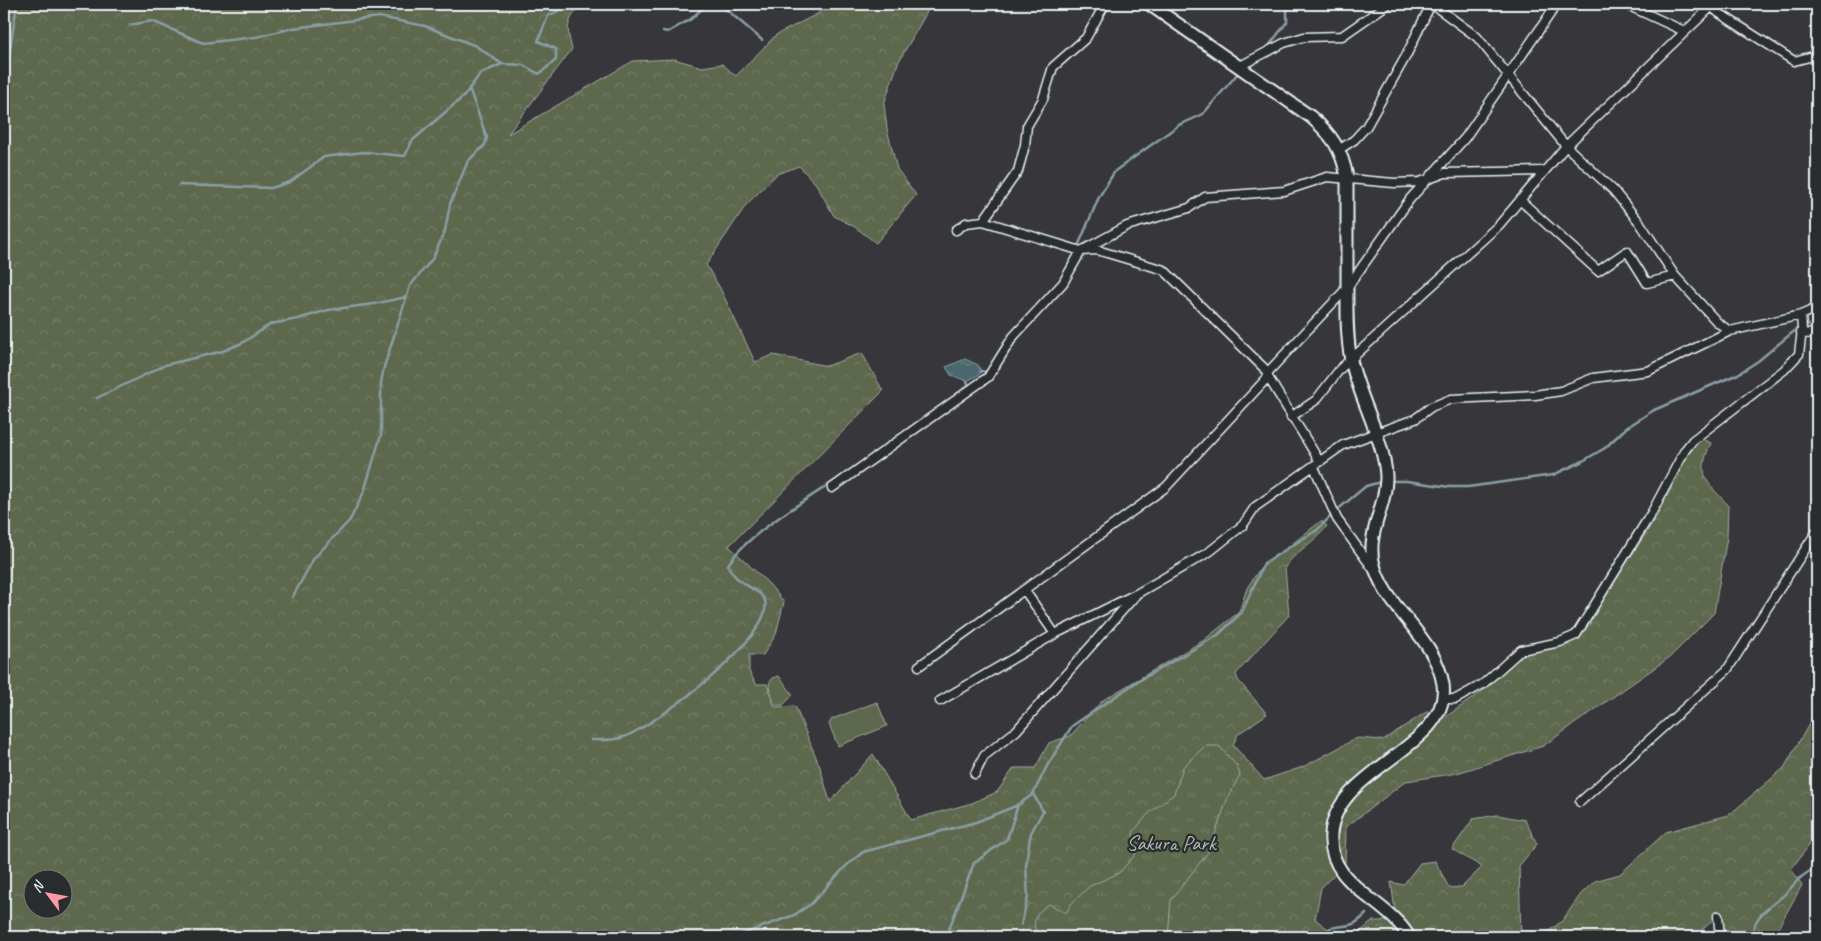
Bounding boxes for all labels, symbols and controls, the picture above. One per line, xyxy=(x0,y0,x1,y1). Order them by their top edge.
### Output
park label: Sakura Park xyxy=(1126,830,1218,856)
north arrow xyxy=(22,868,72,918)
text: N xyxy=(28,877,48,896)

